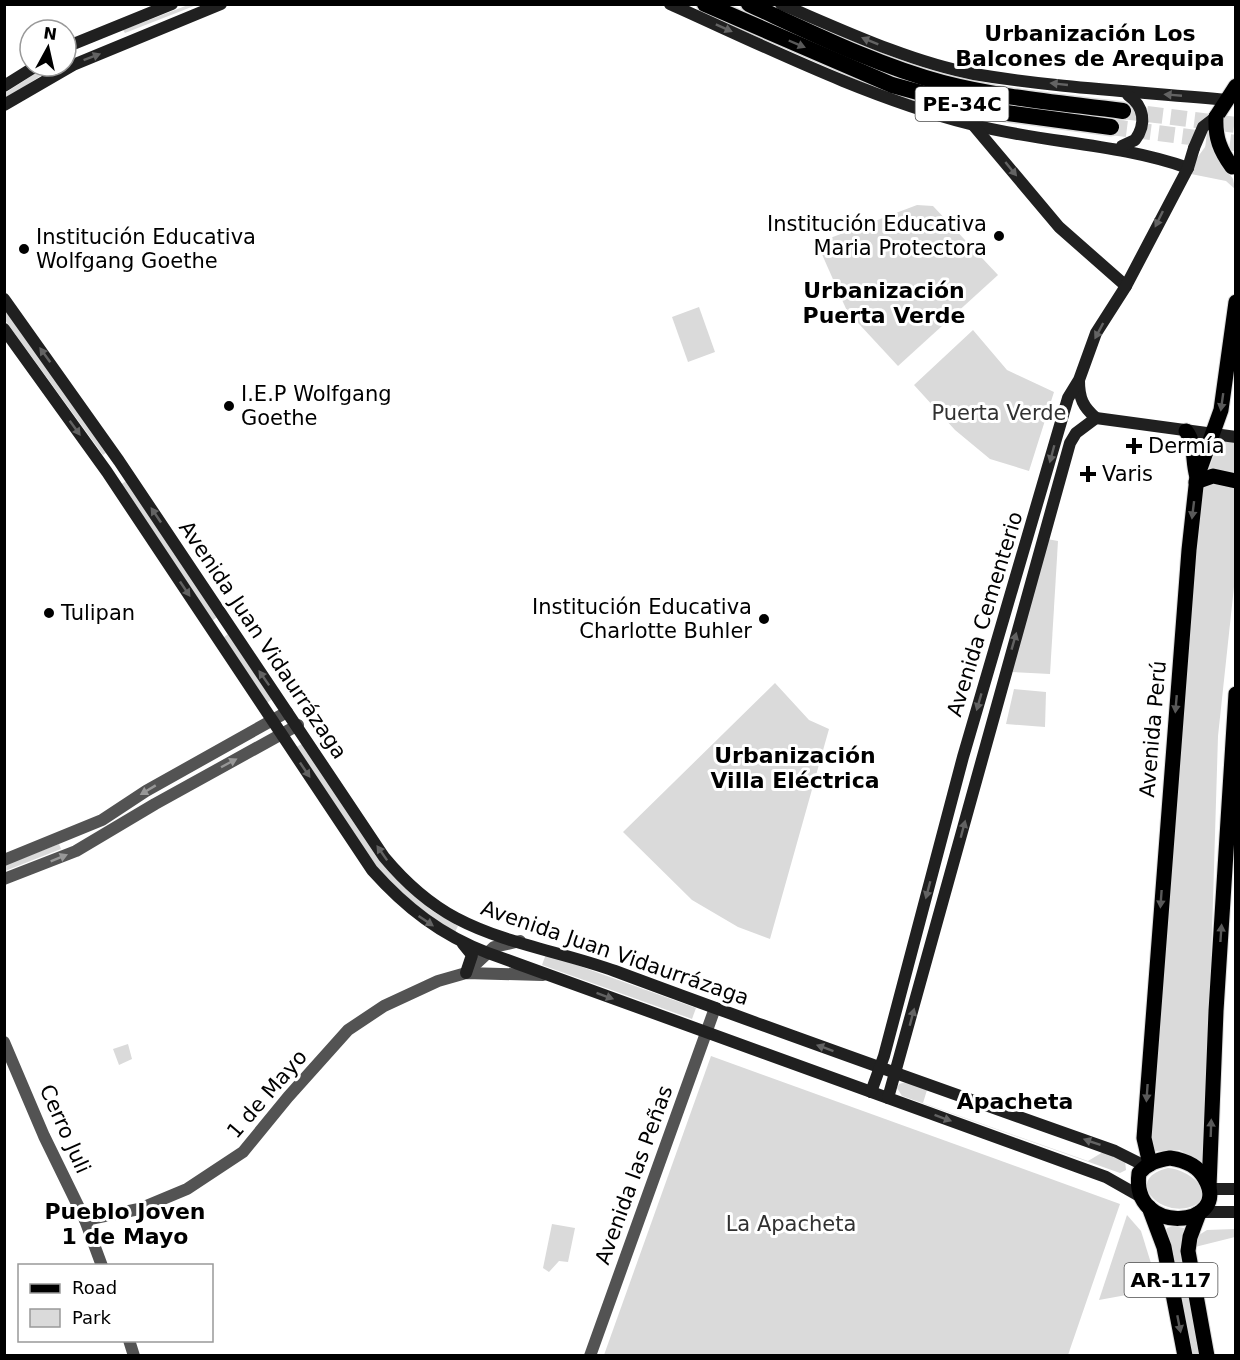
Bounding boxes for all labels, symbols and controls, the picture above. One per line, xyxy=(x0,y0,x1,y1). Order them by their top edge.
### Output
north arrow xyxy=(18,18,78,78)
district label: Urbanización Los Balcones de Arequipa xyxy=(955,21,1225,71)
text: N xyxy=(42,23,58,44)
one-way arrow xyxy=(715,23,733,33)
one-way arrow xyxy=(861,36,879,45)
one-way arrow xyxy=(788,40,805,49)
one-way arrow xyxy=(84,52,102,62)
one-way arrow xyxy=(1050,79,1069,89)
road number: PE-34C xyxy=(916,87,1008,121)
one-way arrow xyxy=(1163,90,1182,100)
one-way arrow xyxy=(1005,161,1018,177)
one-way arrow xyxy=(1155,210,1165,228)
place label: Institución Educativa Maria Protectora xyxy=(767,212,987,260)
place label: Institución Educativa Wolfgang Goethe xyxy=(36,225,256,273)
marker: Institución Educativa Maria Protectora xyxy=(992,229,1006,243)
marker: Institución Educativa Wolfgang Goethe xyxy=(17,242,31,256)
district label: Urbanización Puerta Verde xyxy=(803,278,965,328)
one-way arrow xyxy=(1094,323,1104,340)
one-way arrow xyxy=(39,347,51,363)
place label: I.E.P Wolfgang Goethe xyxy=(241,382,392,430)
one-way arrow xyxy=(1218,392,1227,411)
marker: I.E.P Wolfgang Goethe xyxy=(222,399,236,413)
park label: Puerta Verde xyxy=(931,401,1067,425)
one-way arrow xyxy=(69,420,81,436)
place label: Dermía xyxy=(1148,434,1225,458)
marker: Dermía xyxy=(1125,437,1143,455)
one-way arrow xyxy=(1047,445,1056,463)
place label: Varis xyxy=(1102,462,1153,486)
marker: Varis xyxy=(1079,465,1097,483)
one-way arrow xyxy=(1188,501,1198,520)
one-way arrow xyxy=(150,507,161,524)
street label: Avenida Cementerio xyxy=(942,509,1028,719)
street label: Avenida Juan Vidaurrázaga xyxy=(174,516,352,764)
one-way arrow xyxy=(179,581,191,597)
place label: Institución Educativa Charlotte Buhler xyxy=(532,595,752,643)
place label: Tulipan xyxy=(60,601,135,625)
marker: Tulipan xyxy=(42,606,56,620)
marker: Institución Educativa Charlotte Buhler xyxy=(757,612,771,626)
one-way arrow xyxy=(1010,632,1019,650)
street label: Avenida Perú xyxy=(1135,660,1171,798)
one-way arrow xyxy=(258,670,270,686)
one-way arrow xyxy=(974,693,983,711)
one-way arrow xyxy=(1171,695,1180,714)
district label: Urbanización Villa Eléctrica xyxy=(710,743,880,793)
one-way arrow xyxy=(221,758,238,768)
one-way arrow xyxy=(299,761,311,777)
one-way arrow xyxy=(140,785,156,796)
one-way arrow xyxy=(958,820,968,838)
one-way arrow xyxy=(376,846,388,862)
one-way arrow xyxy=(50,853,68,862)
one-way arrow xyxy=(923,881,932,899)
one-way arrow xyxy=(1156,889,1166,908)
street label: Avenida Juan Vidaurrázaga xyxy=(478,896,752,1010)
one-way arrow xyxy=(417,915,433,927)
one-way arrow xyxy=(1216,924,1225,943)
one-way arrow xyxy=(596,991,614,1001)
one-way arrow xyxy=(907,1008,917,1026)
one-way arrow xyxy=(816,1043,834,1052)
street label: 1 de Mayo xyxy=(222,1045,312,1143)
street label: Cerro Juli xyxy=(35,1081,95,1177)
street label: Avenida las Peñas xyxy=(590,1082,678,1268)
one-way arrow xyxy=(1142,1084,1152,1103)
district label: Apacheta xyxy=(957,1089,1073,1114)
one-way arrow xyxy=(934,1113,952,1123)
one-way arrow xyxy=(1207,1119,1216,1138)
one-way arrow xyxy=(1083,1137,1101,1147)
district label: Pueblo Joven 1 de Mayo xyxy=(45,1199,206,1249)
park label: La Apacheta xyxy=(726,1212,856,1236)
road number: AR-117 xyxy=(1124,1263,1218,1297)
legend xyxy=(18,1264,213,1342)
text: Road xyxy=(72,1277,117,1298)
text: Park xyxy=(72,1307,111,1328)
one-way arrow xyxy=(1175,1315,1184,1334)

